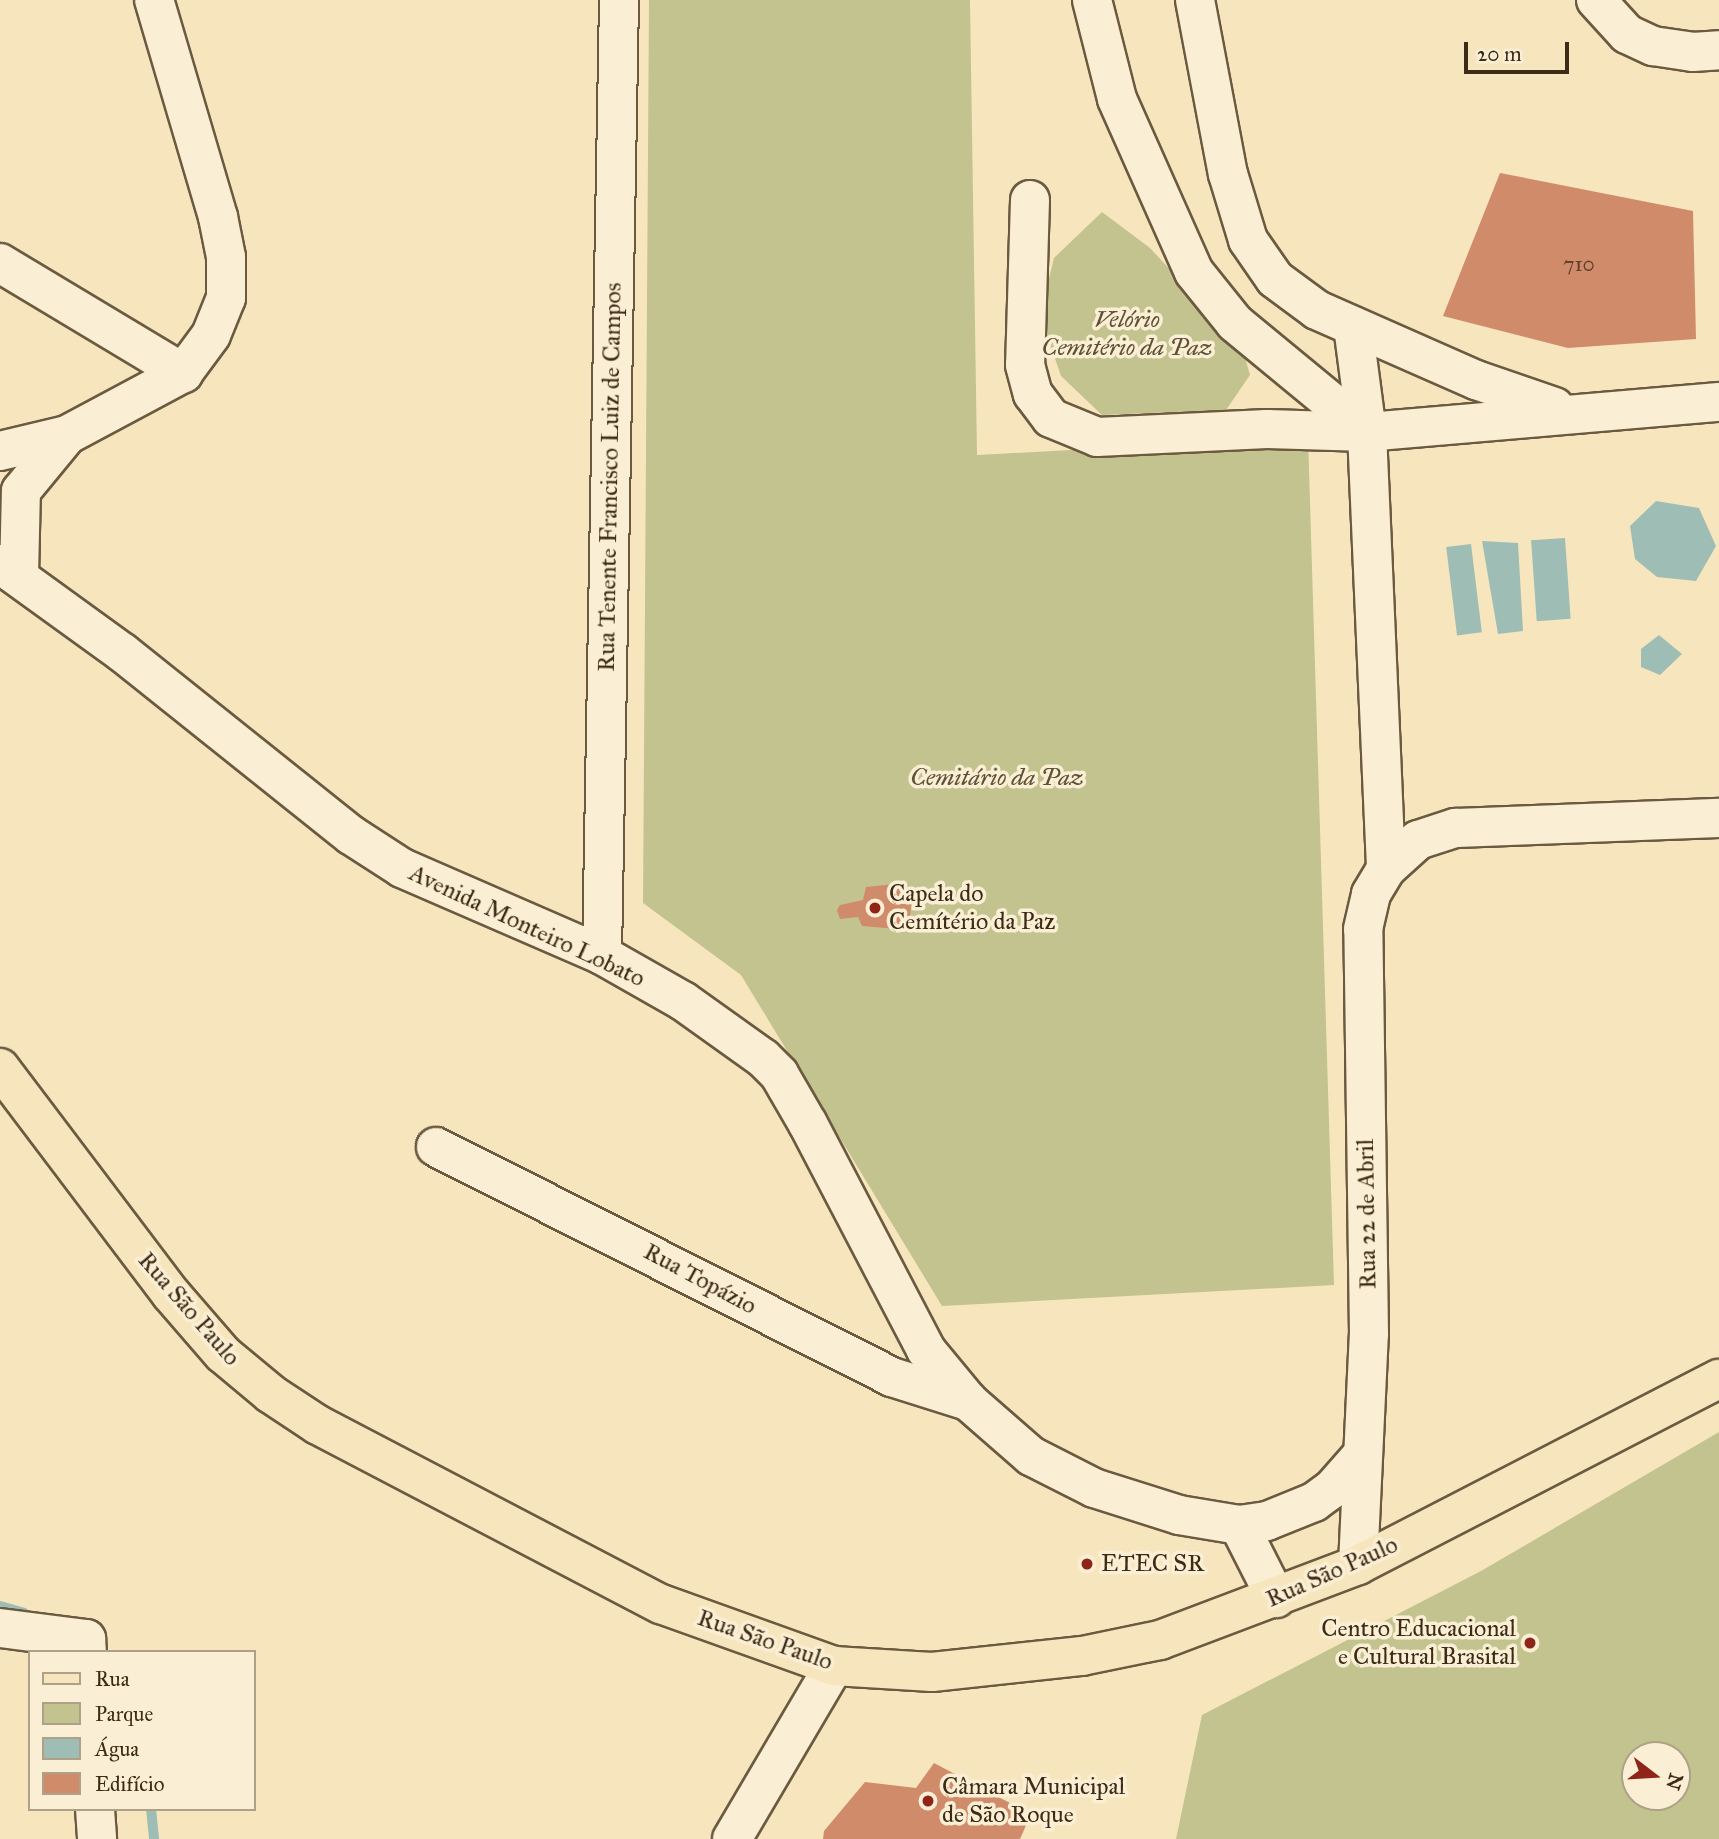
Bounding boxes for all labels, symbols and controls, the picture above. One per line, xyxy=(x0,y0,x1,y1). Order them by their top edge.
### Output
scale bar xyxy=(1467,28,1572,72)
text: 20 m xyxy=(1477,41,1522,67)
house number: 710 xyxy=(1563,251,1595,277)
street label: Rua Tenente Francisco Luiz de Campos xyxy=(592,282,628,672)
park label: Velório Cemitério da Paz xyxy=(1042,306,1212,362)
park label: Cemitário da Paz xyxy=(910,764,1084,792)
street label: Avenida Monteiro Lobato xyxy=(405,859,649,993)
place label: Capela do Cemítério da Paz xyxy=(889,880,1055,936)
marker: Capela do Cemítério da Paz xyxy=(867,900,883,916)
street label: Rua 22 de Abril xyxy=(1351,1138,1383,1290)
street label: Rua Topázio xyxy=(639,1237,761,1321)
street label: Rua São Paulo xyxy=(132,1246,246,1372)
street label: Rua São Paulo xyxy=(1262,1530,1402,1614)
place label: ETEC SR xyxy=(1101,1550,1204,1578)
marker: ETEC SR xyxy=(1079,1556,1095,1572)
street label: Rua São Paulo xyxy=(694,1603,836,1677)
place label: Centro Educacional e Cultural Brasital xyxy=(1321,1615,1516,1671)
marker: Centro Educacional e Cultural Brasital xyxy=(1522,1635,1538,1651)
legend xyxy=(28,1650,256,1811)
text: Rua xyxy=(95,1666,130,1692)
text: Parque xyxy=(95,1701,153,1727)
text: Água xyxy=(95,1736,139,1762)
north arrow xyxy=(1621,1741,1691,1811)
text: Edifício xyxy=(95,1771,164,1797)
text: N xyxy=(1661,1771,1688,1793)
place label: Câmara Municipal de São Roque xyxy=(942,1773,1125,1829)
marker: Câmara Municipal de São Roque xyxy=(920,1793,936,1809)

